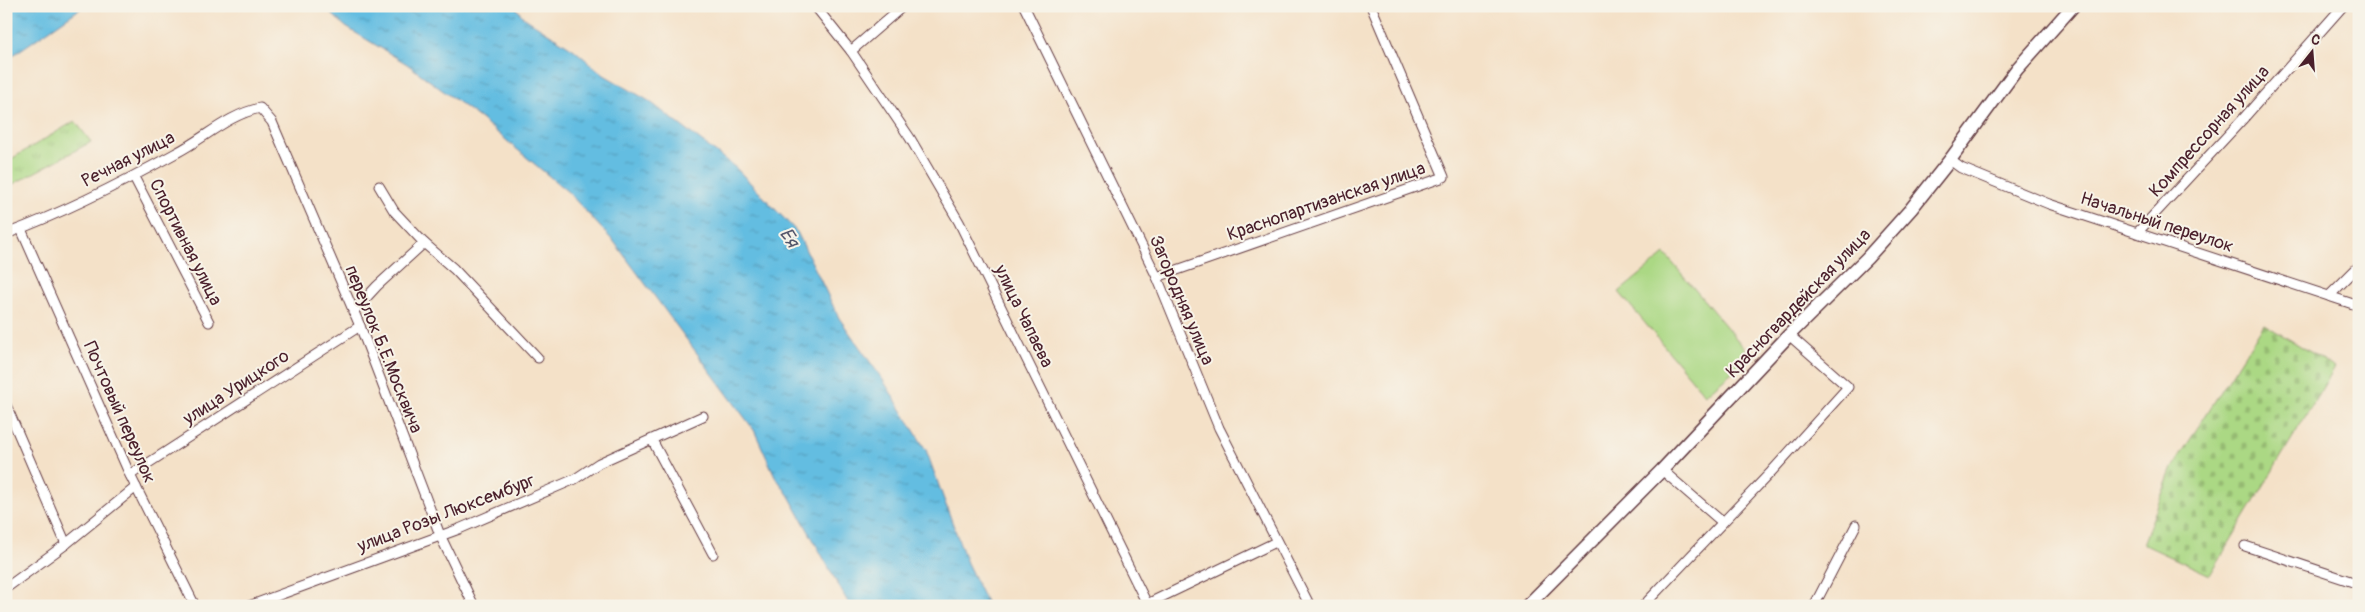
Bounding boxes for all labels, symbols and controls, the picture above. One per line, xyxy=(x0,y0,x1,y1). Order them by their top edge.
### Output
north arrow xyxy=(2288,28,2338,78)
text: С xyxy=(2309,31,2323,50)
street label: Компрессорная улица xyxy=(2144,61,2275,202)
street label: Речная улица xyxy=(78,126,179,193)
street label: Краснопартизанская улица xyxy=(1224,157,1428,246)
street label: Спортивная улица xyxy=(144,175,227,309)
street label: Начальный переулок xyxy=(2077,187,2236,258)
water label: Ея xyxy=(774,223,806,254)
street label: Красногвардейская улица xyxy=(1721,224,1876,383)
street label: Загородняя улица xyxy=(1144,232,1219,368)
street label: улица Чапаева xyxy=(988,260,1058,371)
street label: переулок Б.Е.Москвича xyxy=(339,262,428,436)
street label: Почтовый переулок xyxy=(78,338,161,487)
street label: улица Урицкого xyxy=(178,344,294,431)
street label: улица Розы Люксембург xyxy=(353,469,538,558)

